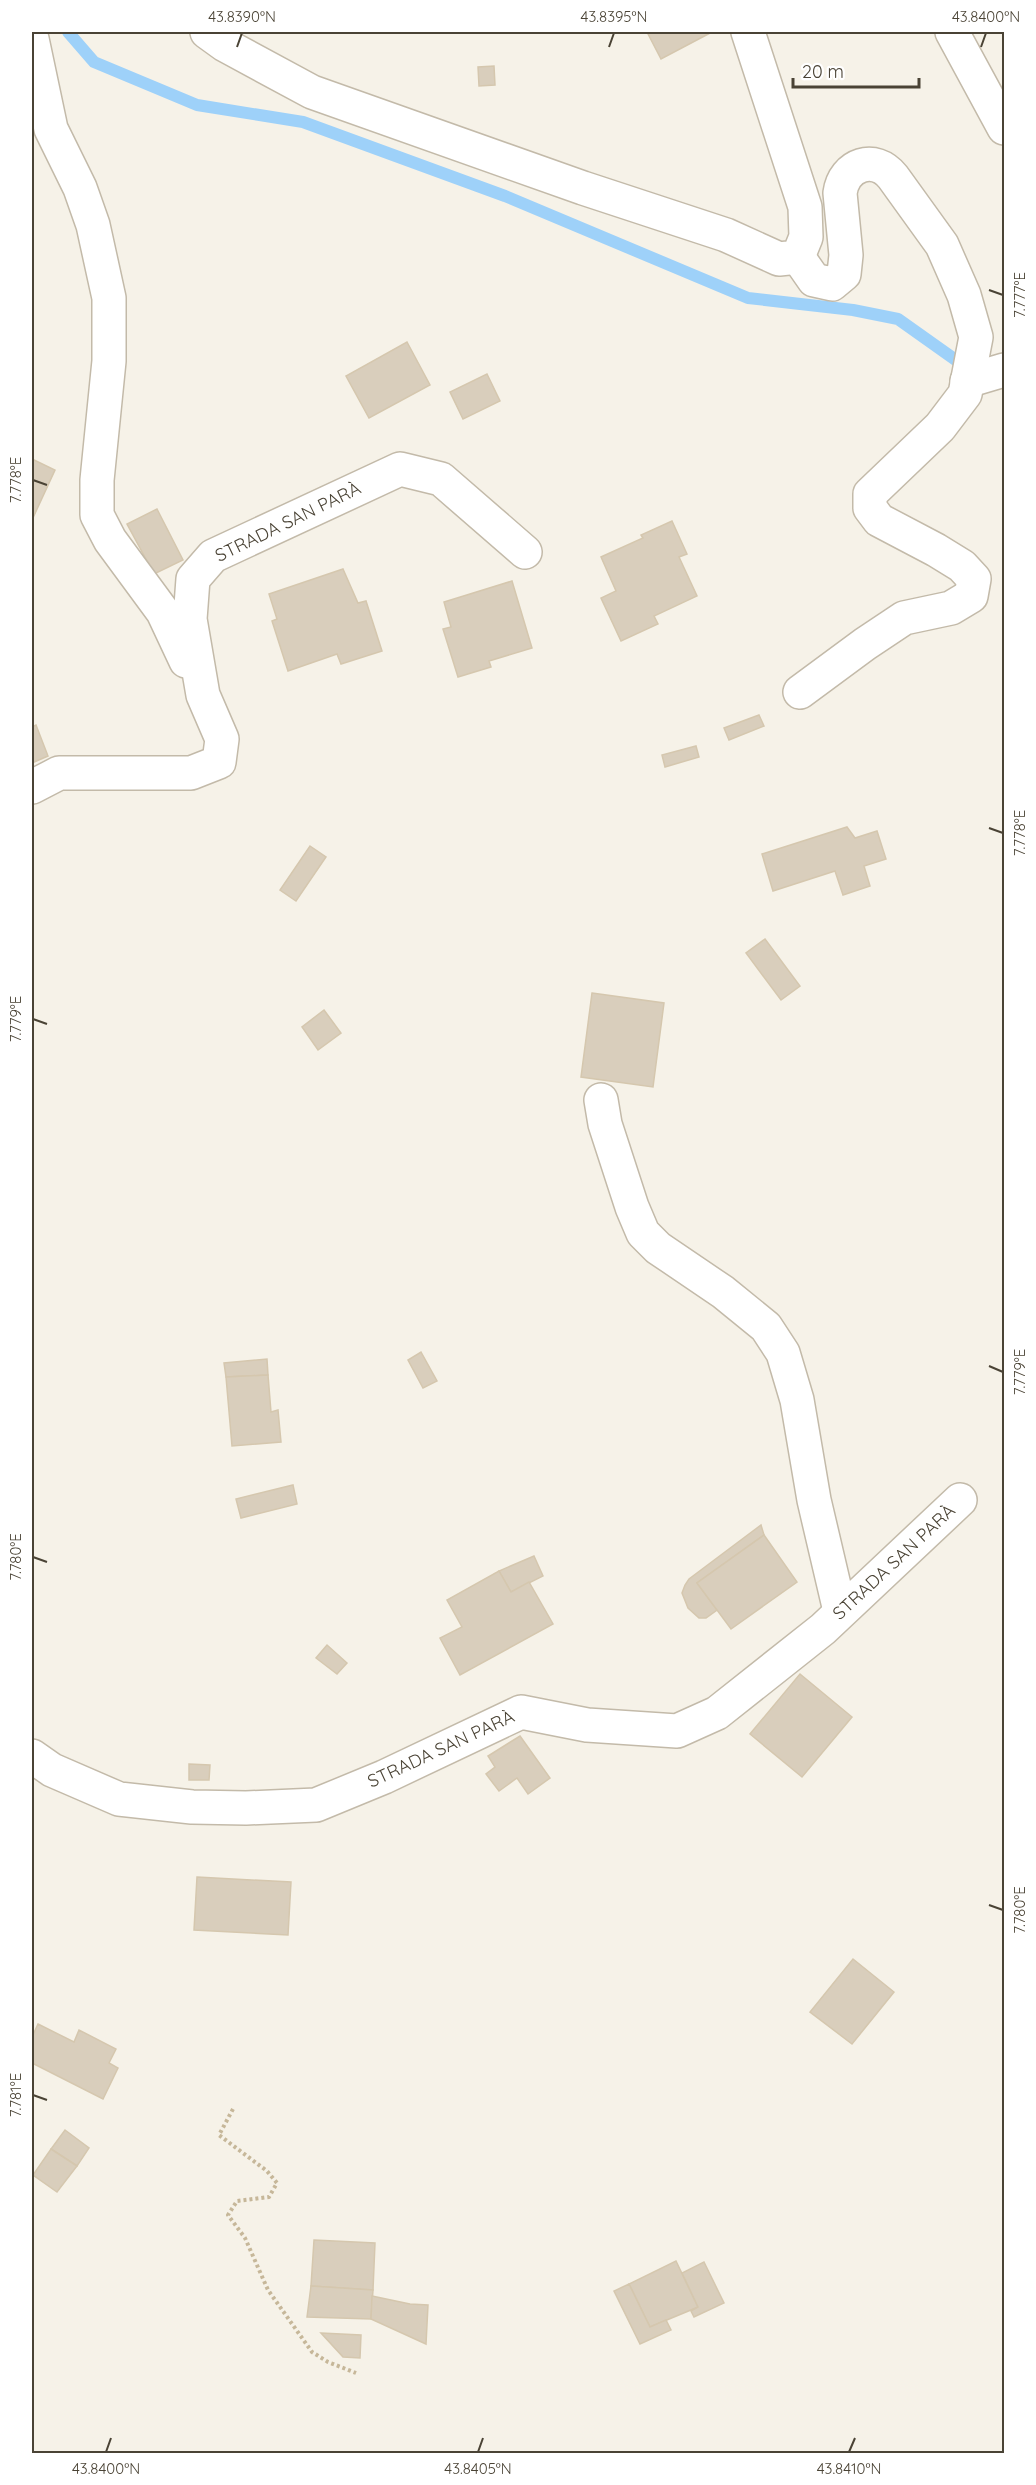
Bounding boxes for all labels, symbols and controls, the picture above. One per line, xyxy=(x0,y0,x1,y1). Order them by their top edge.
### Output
text: 43.8390°N xyxy=(208,7,276,26)
text: 43.8395°N xyxy=(581,7,647,26)
text: 43.8400°N xyxy=(952,7,1020,26)
scale bar xyxy=(793,51,919,89)
text: 20 m xyxy=(802,60,844,83)
text: 7.777°E xyxy=(1010,272,1029,318)
text: 7.778°E xyxy=(6,457,25,503)
street label: STRADA SAN PARÀ xyxy=(211,476,365,567)
text: 7.778°E xyxy=(1010,810,1029,856)
text: 7.779°E xyxy=(6,996,25,1042)
text: 7.779°E xyxy=(1010,1349,1029,1395)
street label: STRADA SAN PARÀ xyxy=(828,1499,960,1624)
text: 7.780°E xyxy=(6,1533,25,1581)
street label: STRADA SAN PARÀ xyxy=(364,1704,518,1793)
text: 7.780°E xyxy=(1010,1886,1029,1934)
text: 7.781°E xyxy=(6,2073,25,2117)
text: 43.8400°N xyxy=(72,2459,140,2478)
text: 43.8405°N xyxy=(444,2459,512,2478)
text: 43.8410°N xyxy=(817,2459,881,2478)

